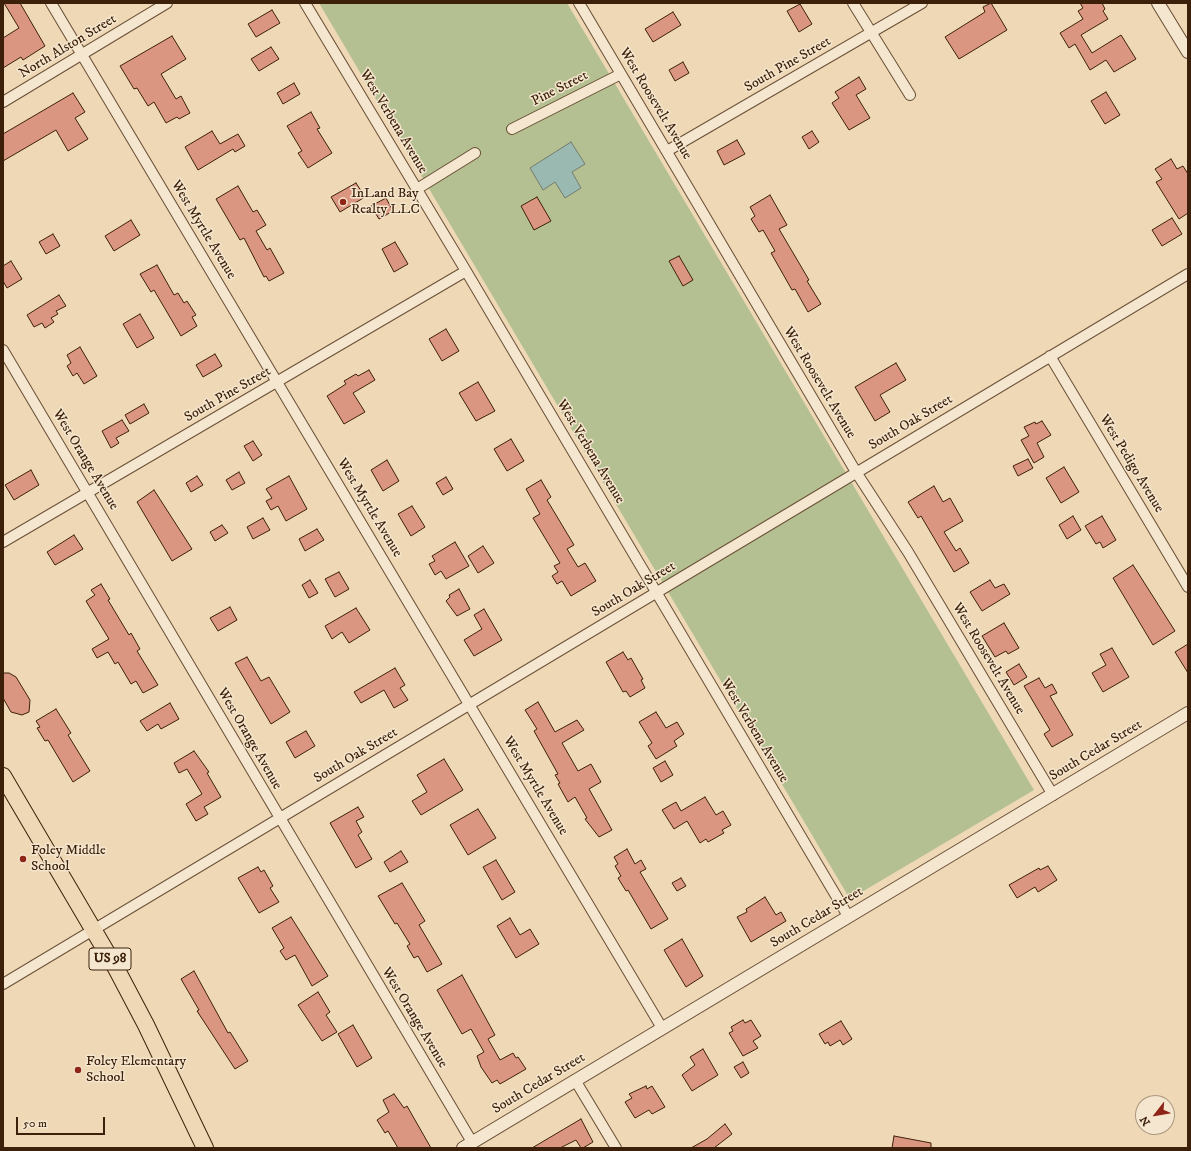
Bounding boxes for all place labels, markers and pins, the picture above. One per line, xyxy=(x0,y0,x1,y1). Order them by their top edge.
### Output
place label: InLand Bay Realty LLC xyxy=(351,186,420,218)
marker: InLand Bay Realty LLC xyxy=(338,197,348,207)
place label: Foley Middle School xyxy=(31,843,106,876)
marker: Foley Middle School xyxy=(18,854,28,864)
place label: Foley Elementary School xyxy=(86,1054,186,1086)
marker: Foley Elementary School xyxy=(73,1065,83,1075)

